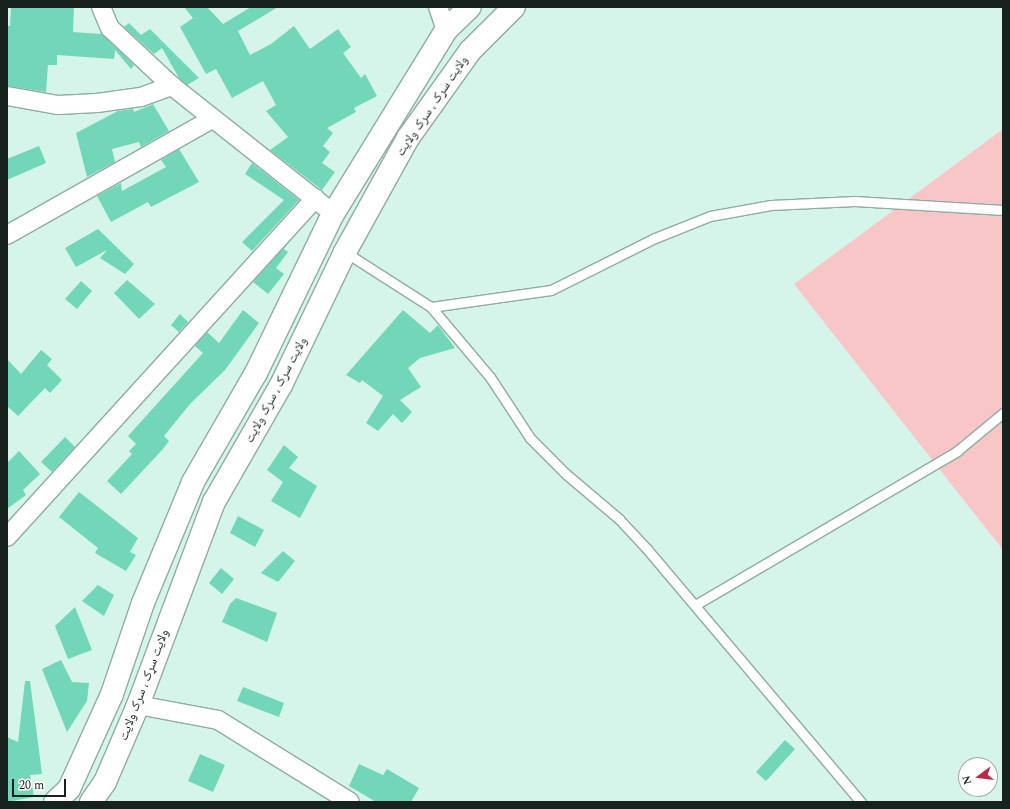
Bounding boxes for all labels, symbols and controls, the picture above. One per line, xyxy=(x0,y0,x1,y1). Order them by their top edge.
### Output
street label: ولایت سړک ، سرک ولایت xyxy=(393,53,471,159)
street label: ولایت سړک ، سرک ولایت xyxy=(241,334,311,446)
street label: ولایت سړک ، سرک ولایت xyxy=(116,627,172,743)
north arrow xyxy=(958,757,998,797)
scale bar xyxy=(14,771,68,797)
text: N xyxy=(958,773,976,787)
text: 20 m xyxy=(19,776,44,795)

